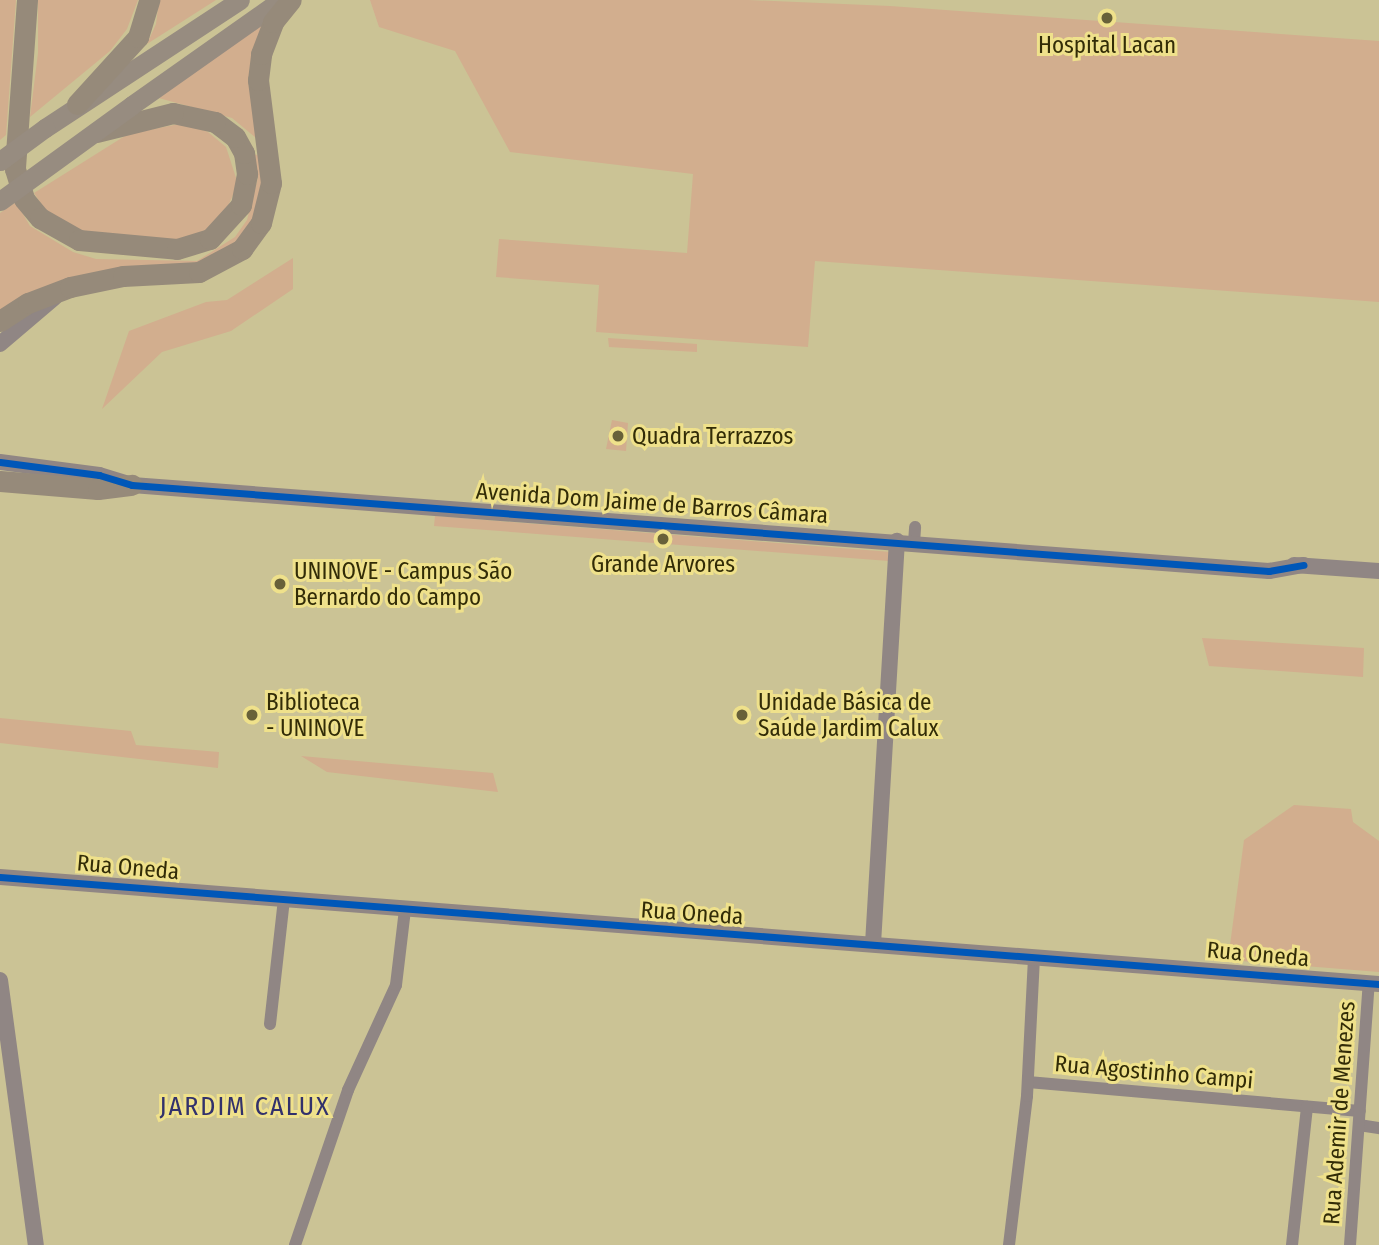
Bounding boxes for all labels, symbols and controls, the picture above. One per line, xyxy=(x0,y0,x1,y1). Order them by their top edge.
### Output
marker: Hospital Lacan xyxy=(1097,8,1117,28)
place label: Hospital Lacan xyxy=(1038,31,1176,59)
place label: Quadra Terrazzos xyxy=(632,422,793,450)
marker: Quadra Terrazzos xyxy=(610,428,626,444)
street label: Avenida Dom Jaime de Barros Câmara xyxy=(475,477,829,529)
marker: Grande Arvores xyxy=(655,531,671,547)
place label: Grande Arvores xyxy=(591,550,735,578)
place label: UNINOVE - Campus São Bernardo do Campo xyxy=(294,557,512,611)
marker: UNINOVE - Campus São Bernardo do Campo xyxy=(272,576,288,592)
place label: Biblioteca - UNINOVE xyxy=(266,688,364,742)
place label: Unidade Básica de Saúde Jardim Calux xyxy=(758,688,939,742)
marker: Unidade Básica de Saúde Jardim Calux xyxy=(732,705,752,725)
marker: Biblioteca - UNINOVE xyxy=(244,707,260,723)
street label: Rua Oneda xyxy=(76,849,180,885)
street label: Rua Oneda xyxy=(640,896,744,930)
street label: Rua Oneda xyxy=(1206,936,1310,972)
street label: Rua Ademir de Menezes xyxy=(1317,1000,1361,1226)
street label: Rua Agostinho Campi xyxy=(1054,1050,1254,1094)
district label: JARDIM CALUX xyxy=(161,1091,329,1123)

